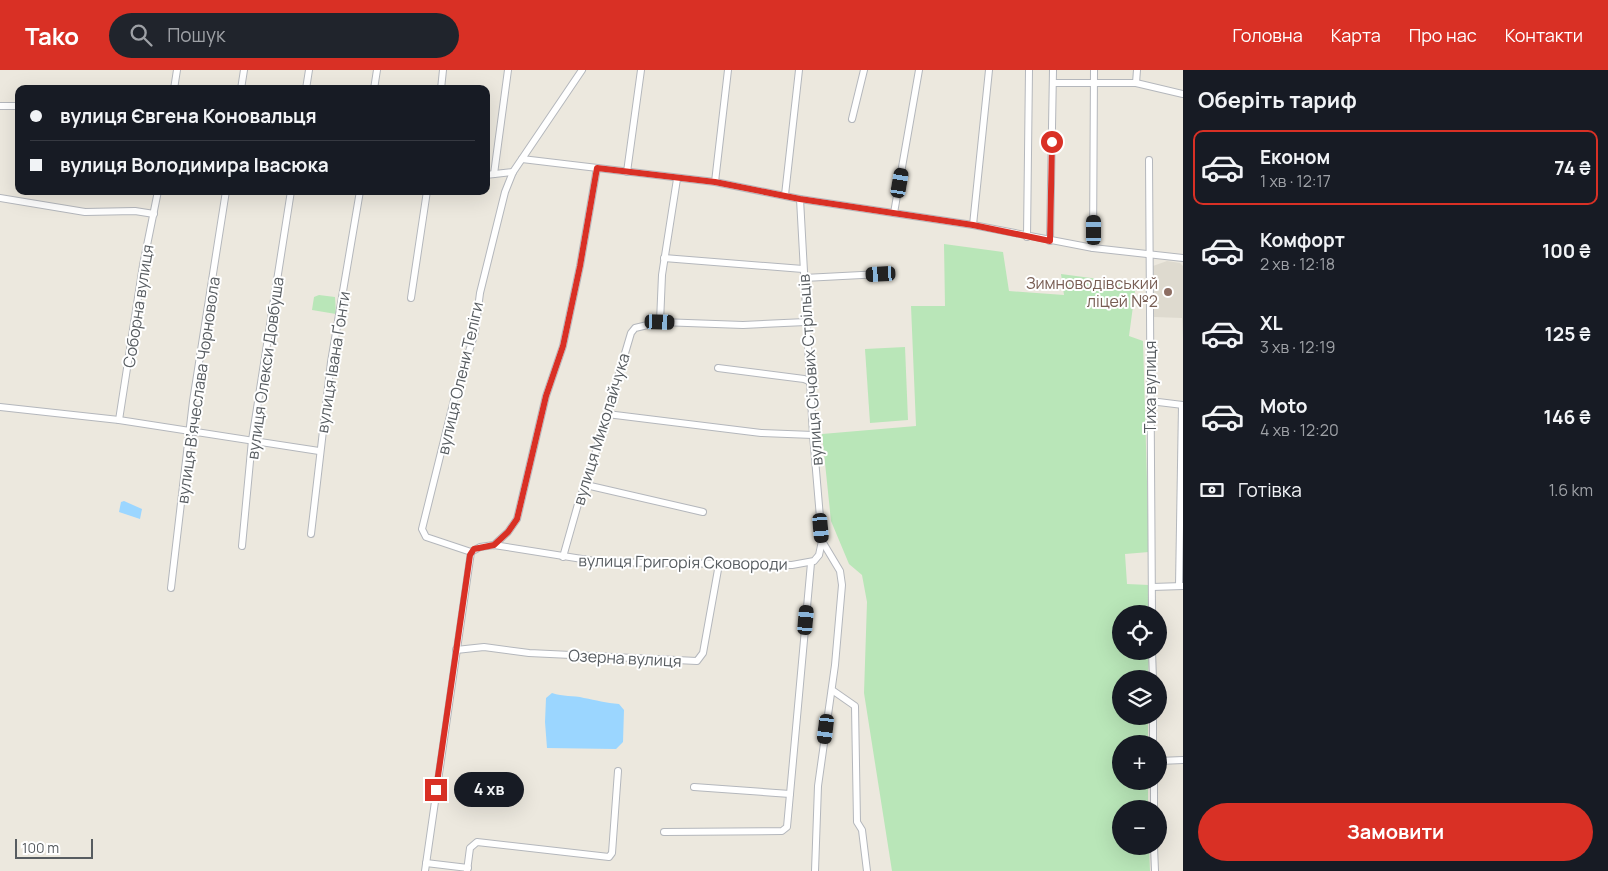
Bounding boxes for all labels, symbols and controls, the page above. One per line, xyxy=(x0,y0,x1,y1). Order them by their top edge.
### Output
search box xyxy=(109,13,459,58)
text: Tako xyxy=(25,19,79,52)
icon: search xyxy=(127,21,155,49)
text: Пошук xyxy=(167,22,225,48)
text: Головна xyxy=(1233,23,1303,47)
text: Карта xyxy=(1331,23,1381,47)
text: Про нас xyxy=(1409,23,1477,47)
text: Контакти xyxy=(1505,23,1583,47)
text: Оберіть тариф xyxy=(1198,85,1357,115)
text: вулиця Євгена Коновальця xyxy=(60,103,317,129)
route start xyxy=(1041,131,1063,153)
text: Економ xyxy=(1260,144,1330,170)
icon: car xyxy=(1200,145,1245,190)
text: вулиця Володимира Івасюка xyxy=(60,152,329,178)
text: 74 ₴ xyxy=(1554,155,1591,181)
car xyxy=(890,167,909,199)
text: 1 хв · 12:17 xyxy=(1260,170,1331,192)
car xyxy=(1086,215,1101,245)
text: Комфорт xyxy=(1260,227,1345,253)
icon: car xyxy=(1200,228,1245,273)
text: 100 ₴ xyxy=(1542,238,1591,264)
street label: Соборна вулиця xyxy=(117,243,159,369)
text: 2 хв · 12:18 xyxy=(1260,253,1335,275)
car xyxy=(865,266,896,282)
place label: Зимноводівський ліцей №2 xyxy=(1026,272,1158,312)
street label: вулиця Січових Стрільців xyxy=(792,273,828,467)
street label: вулиця Вʼячеслава Чорновола xyxy=(171,275,225,505)
street label: вулиця Олекси Довбуша xyxy=(241,275,289,461)
marker: Зимноводівський ліцей №2 xyxy=(1162,286,1174,298)
street label: вулиця Івана Ґонти xyxy=(311,290,355,434)
street label: вулиця Олени Теліги xyxy=(432,299,488,457)
text: XL xyxy=(1260,310,1283,336)
icon: car xyxy=(1200,311,1245,356)
car xyxy=(644,314,675,330)
text: 125 ₴ xyxy=(1545,321,1591,347)
text: 3 хв · 12:19 xyxy=(1260,336,1335,358)
street label: Тиха вулиця xyxy=(1139,341,1161,433)
street label: вулиця Миколайчука xyxy=(567,350,635,508)
text: Moto xyxy=(1260,393,1307,419)
icon: car xyxy=(1200,394,1245,439)
text: 146 ₴ xyxy=(1544,404,1591,430)
text: 4 хв · 12:20 xyxy=(1260,419,1339,441)
icon: cash xyxy=(1198,476,1226,504)
text: Готівка xyxy=(1238,477,1302,503)
text: 1.6 km xyxy=(1549,479,1593,501)
car xyxy=(812,512,829,544)
street label: вулиця Григорія Сковороди xyxy=(578,549,788,575)
car xyxy=(797,604,814,636)
map controls xyxy=(1112,605,1167,855)
button: locate xyxy=(1112,605,1167,660)
street label: Озерна вулиця xyxy=(568,644,682,672)
button: layers xyxy=(1112,670,1167,725)
car xyxy=(816,713,835,745)
button: + xyxy=(1112,735,1167,790)
callout: 4 хв xyxy=(454,772,524,808)
text: 4 хв xyxy=(474,778,504,800)
route end xyxy=(425,779,447,801)
button: − xyxy=(1112,800,1167,855)
button: Замовити xyxy=(1198,803,1593,861)
scale bar xyxy=(15,836,92,859)
text: 100 m xyxy=(22,838,59,857)

